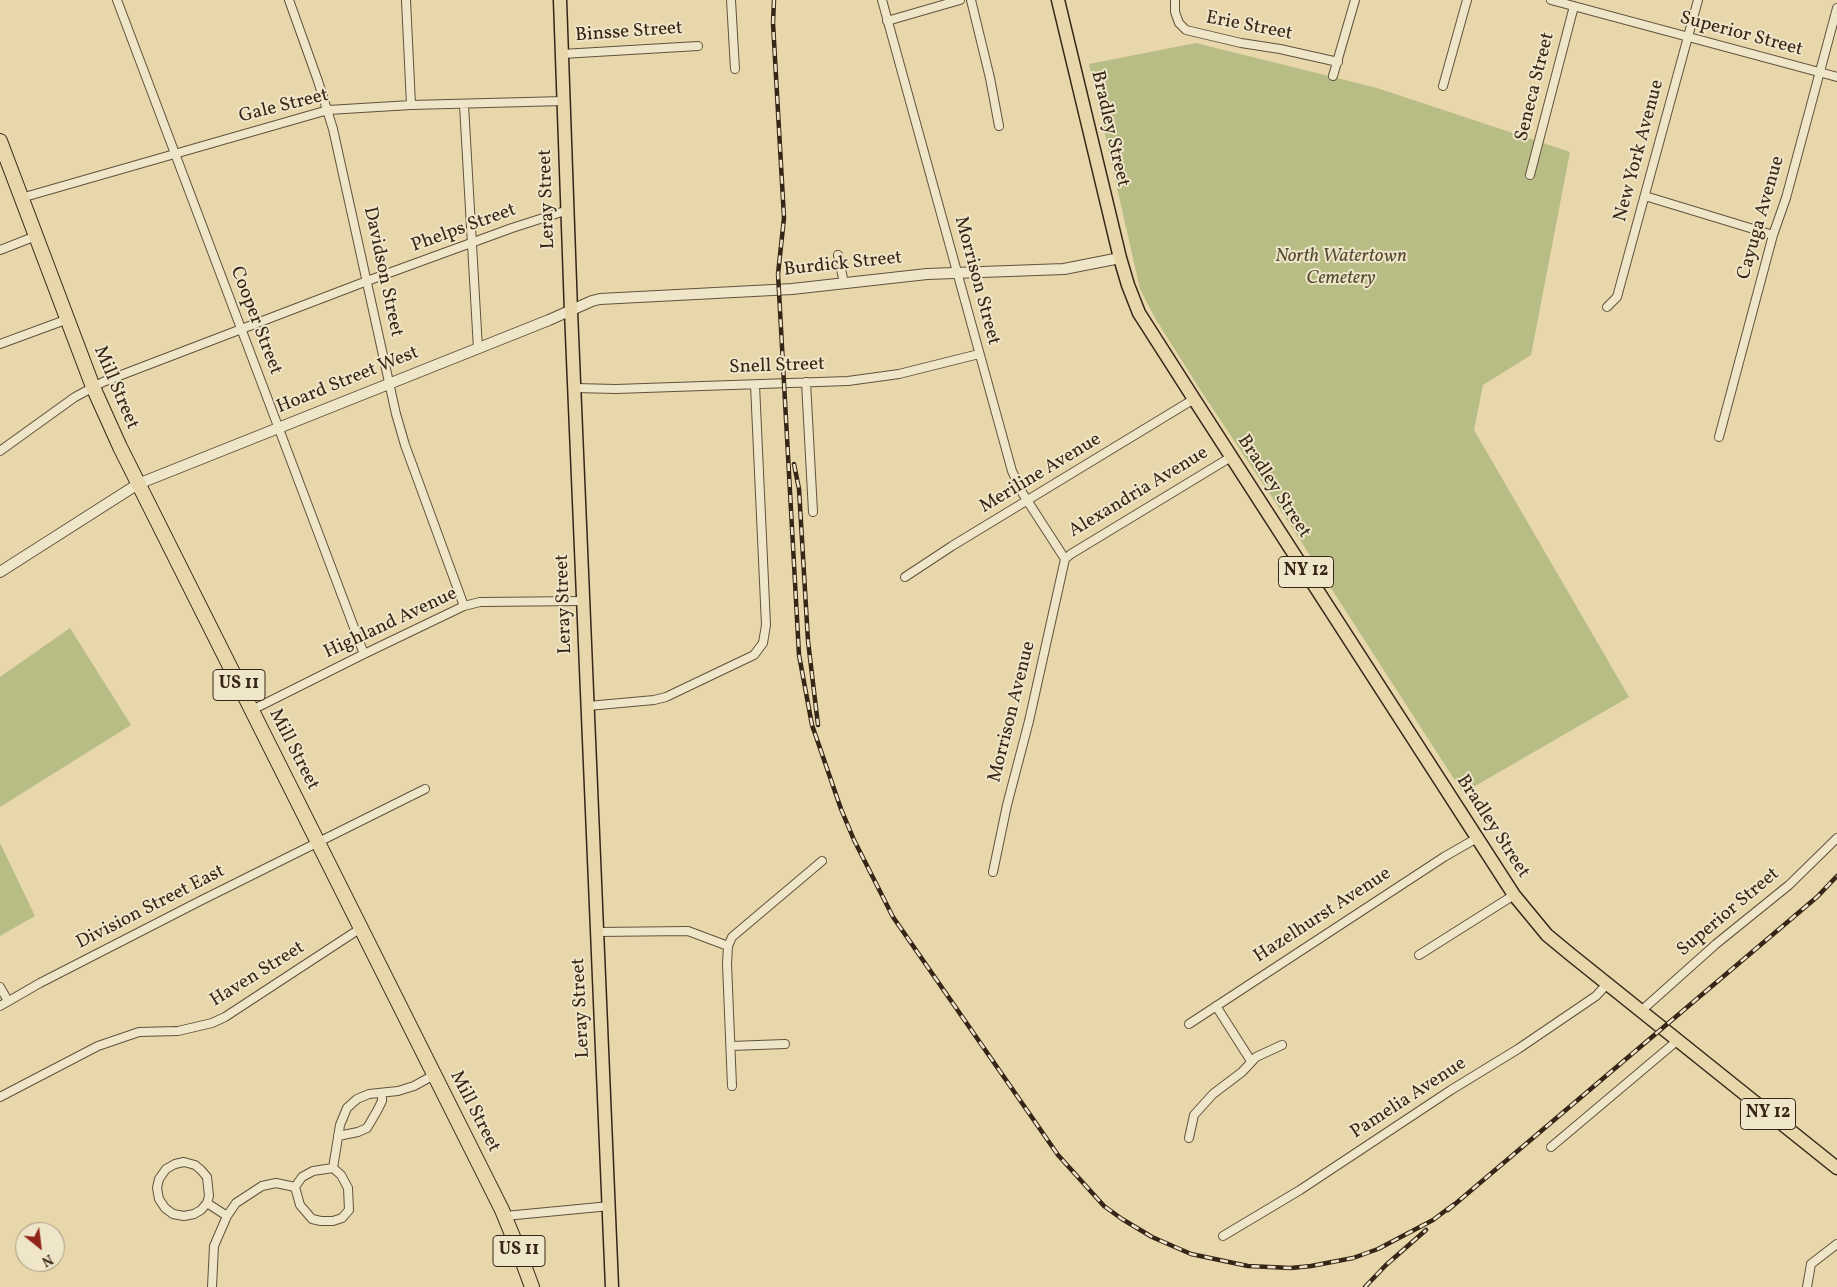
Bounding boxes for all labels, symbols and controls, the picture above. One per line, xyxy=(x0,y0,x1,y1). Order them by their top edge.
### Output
street label: Erie Street xyxy=(1204,7,1294,47)
street label: Superior Street xyxy=(1677,8,1805,62)
street label: Binsse Street xyxy=(574,18,684,48)
street label: Seneca Street xyxy=(1511,30,1561,144)
street label: Bradley Street xyxy=(1085,69,1133,189)
street label: New York Avenue xyxy=(1610,78,1670,224)
street label: Gale Street xyxy=(237,85,331,129)
street label: Leray Street xyxy=(535,148,561,250)
street label: Cayuga Avenue xyxy=(1733,154,1791,282)
street label: Phelps Street xyxy=(409,200,519,258)
street label: Davidson Street xyxy=(357,205,407,339)
street label: Morrison Street xyxy=(948,214,1004,348)
street label: Burdick Street xyxy=(783,247,903,283)
park label: North Watertown Cemetery xyxy=(1275,247,1407,291)
street label: Cooper Street xyxy=(224,264,286,378)
street label: Hoard Street West xyxy=(274,342,422,420)
street label: Mill Street xyxy=(87,343,143,433)
street label: Snell Street xyxy=(729,354,825,380)
street label: Meriline Avenue xyxy=(976,429,1106,519)
street label: Bradley Street xyxy=(1231,431,1315,543)
street label: Alexandria Avenue xyxy=(1065,442,1213,544)
street label: Leray Street xyxy=(552,553,578,655)
road number: NY 12 xyxy=(1278,556,1334,588)
street label: Highland Avenue xyxy=(321,583,461,665)
street label: Morrison Avenue xyxy=(984,639,1042,785)
road number: US 11 xyxy=(213,670,265,700)
street label: Mill Street xyxy=(263,705,323,795)
street label: Bradley Street xyxy=(1450,771,1534,883)
street label: Division Street East xyxy=(73,861,229,955)
street label: Hazelhurst Avenue xyxy=(1250,863,1396,969)
street label: Superior Street xyxy=(1673,864,1785,962)
street label: Haven Street xyxy=(207,937,309,1013)
street label: Leray Street xyxy=(568,957,596,1059)
street label: Pamelia Avenue xyxy=(1347,1053,1471,1145)
street label: Mill Street xyxy=(444,1067,504,1157)
road number: NY 12 xyxy=(1740,1098,1796,1130)
north arrow xyxy=(15,1222,65,1272)
road number: US 11 xyxy=(493,1236,545,1266)
text: N xyxy=(38,1249,56,1270)

